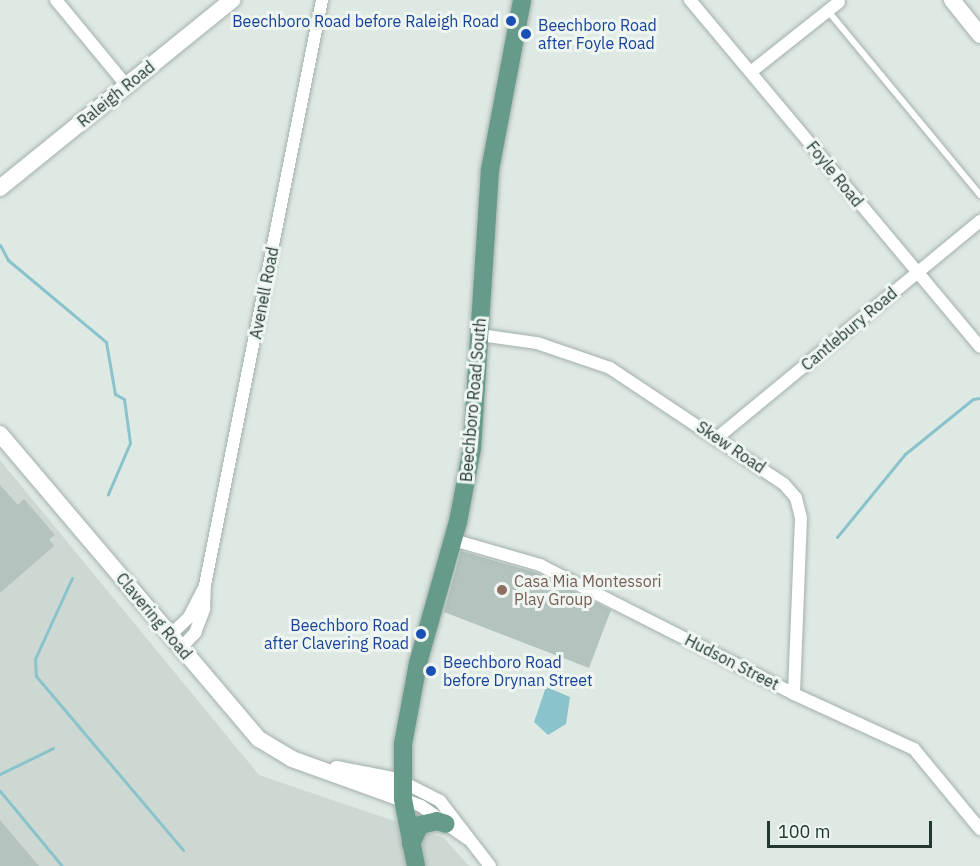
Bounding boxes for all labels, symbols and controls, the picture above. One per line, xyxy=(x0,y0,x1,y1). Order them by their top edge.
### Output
place label: Beechboro Road before Raleigh Road xyxy=(232,11,499,31)
marker: Beechboro Road before Raleigh Road xyxy=(504,14,518,28)
place label: Beechboro Road after Foyle Road xyxy=(538,15,657,53)
marker: Beechboro Road after Foyle Road xyxy=(519,27,533,41)
street label: Raleigh Road xyxy=(73,57,159,131)
street label: Foyle Road xyxy=(803,137,867,211)
street label: Avenell Road xyxy=(246,245,282,341)
street label: Cantlebury Road xyxy=(797,283,901,375)
street label: Beechboro Road South xyxy=(456,317,490,483)
street label: Skew Road xyxy=(693,417,769,477)
street label: Clavering Road xyxy=(112,569,196,663)
place label: Casa Mia Montessori Play Group xyxy=(514,571,662,609)
marker: Casa Mia Montessori Play Group xyxy=(495,583,509,597)
place label: Beechboro Road after Clavering Road xyxy=(264,615,409,653)
marker: Beechboro Road after Clavering Road xyxy=(414,627,428,641)
street label: Hudson Street xyxy=(682,630,782,694)
place label: Beechboro Road before Drynan Street xyxy=(443,652,593,690)
marker: Beechboro Road before Drynan Street xyxy=(424,664,438,678)
scale bar xyxy=(770,809,935,847)
text: 100 m xyxy=(778,820,830,843)

